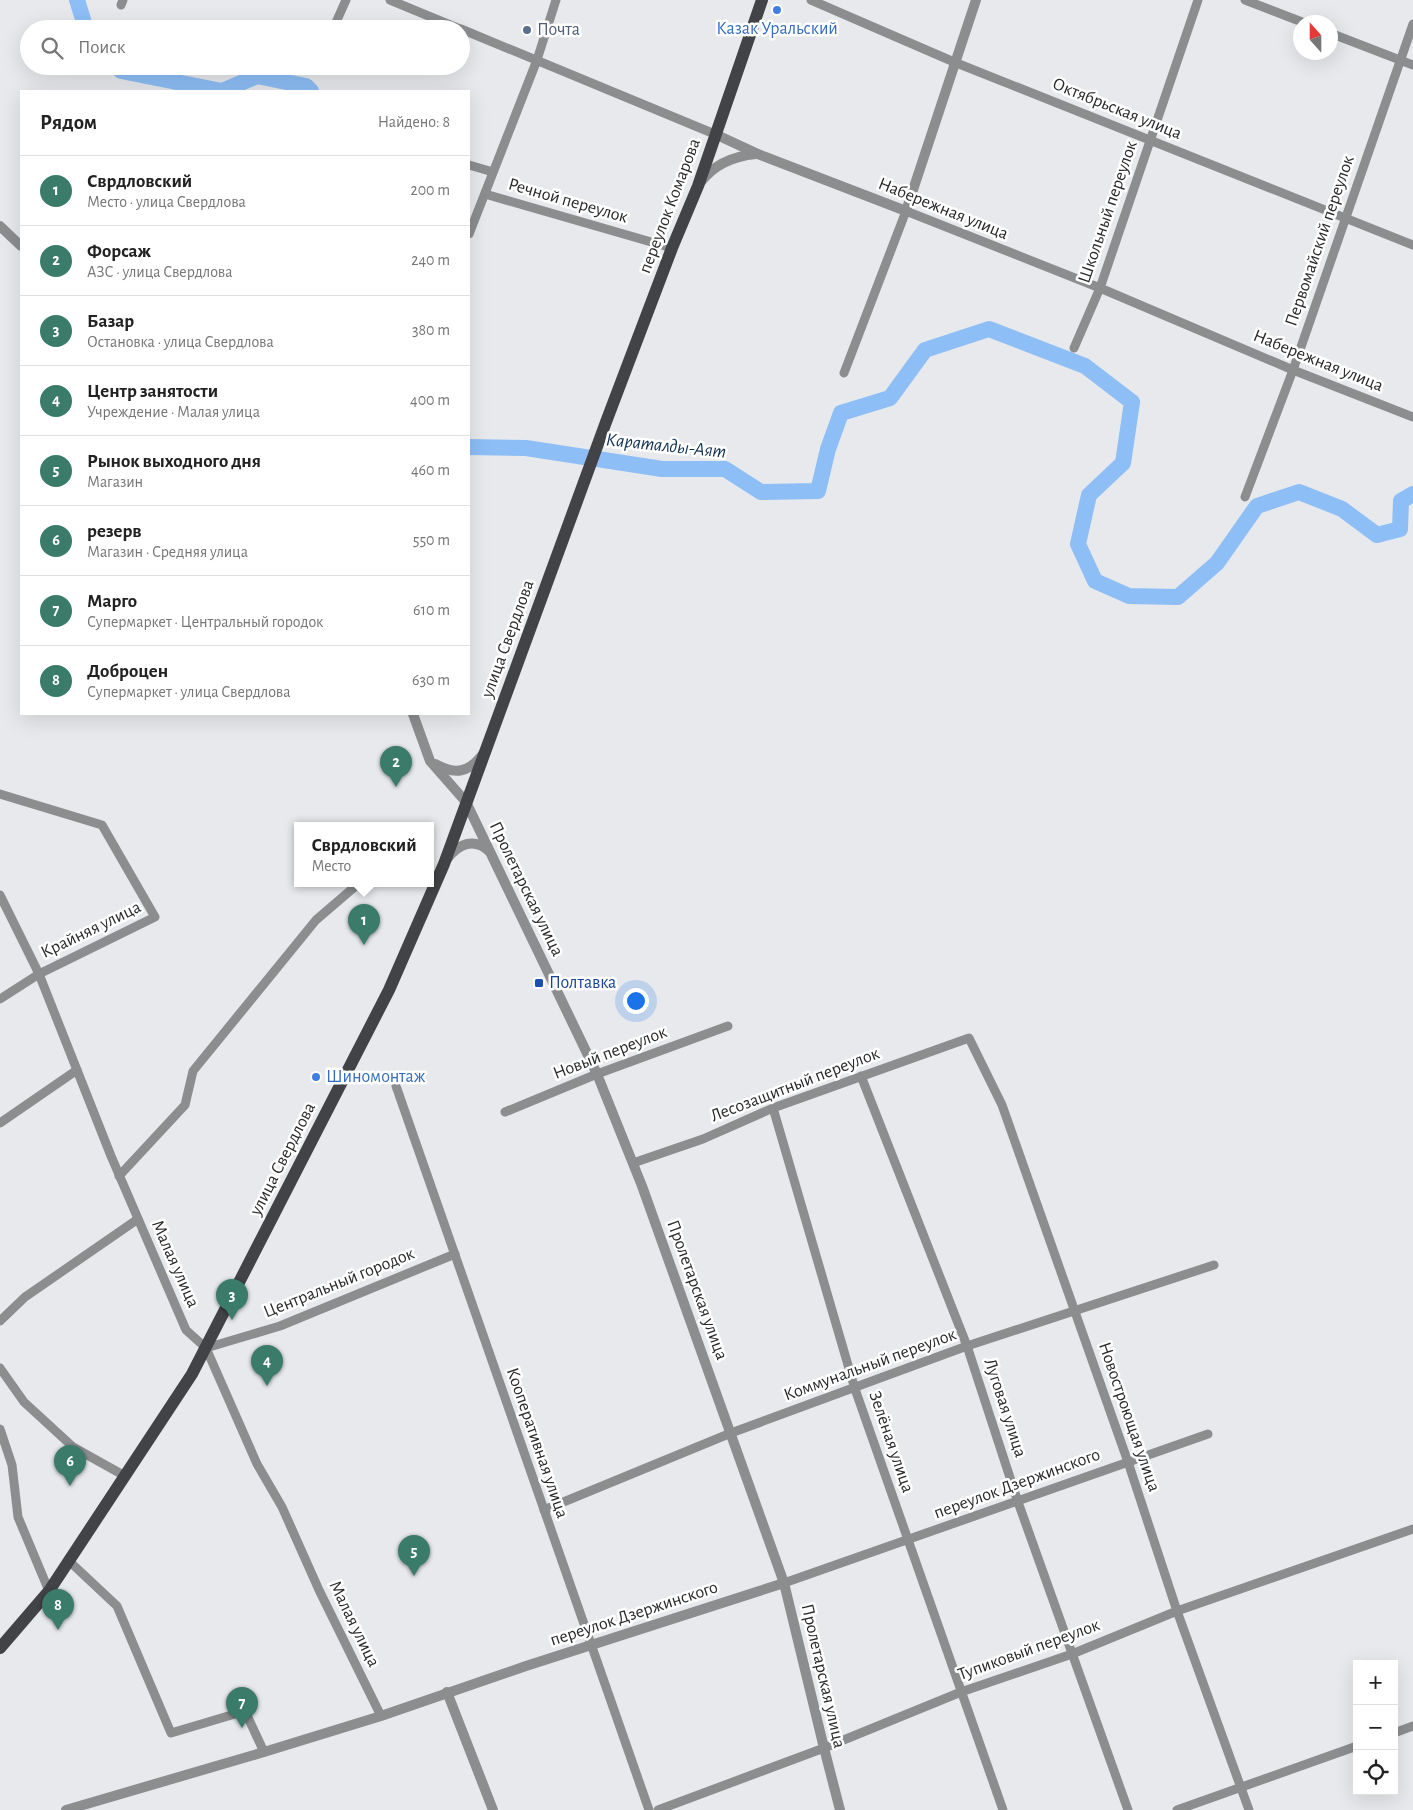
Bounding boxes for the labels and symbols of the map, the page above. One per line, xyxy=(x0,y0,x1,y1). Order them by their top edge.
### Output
marker: Казак Уральский xyxy=(771,4,783,16)
north arrow xyxy=(1293,15,1338,60)
place label: Казак Уральский xyxy=(716,20,838,38)
place label: Почта xyxy=(537,21,580,39)
marker: Почта xyxy=(521,24,533,36)
street label: Октябрьская улица xyxy=(1050,74,1185,143)
street label: переулок Комарова xyxy=(636,136,704,276)
street label: Школьный переулок xyxy=(1075,138,1141,285)
street label: Первомайский переулок xyxy=(1282,153,1358,329)
street label: Набережная улица xyxy=(875,174,1011,243)
street label: Речной переулок xyxy=(506,175,631,227)
street label: Набережная улица xyxy=(1250,326,1386,395)
water label: Караталды-Аят xyxy=(605,430,727,462)
street label: улица Свердлова xyxy=(478,578,538,701)
pin: 2 xyxy=(380,746,412,787)
street label: Пролетарская улица xyxy=(486,819,566,959)
street label: Крайняя улица xyxy=(38,898,144,962)
pin: 1 xyxy=(348,904,380,945)
place label: Полтавка xyxy=(549,974,616,992)
marker: Полтавка xyxy=(533,977,545,989)
your location xyxy=(623,988,649,1014)
street label: Новый переулок xyxy=(551,1023,670,1083)
street label: Лесозащитный переулок xyxy=(708,1044,883,1125)
place label: Шиномонтаж xyxy=(326,1068,426,1086)
marker: Шиномонтаж xyxy=(310,1071,322,1083)
street label: улица Свердлова xyxy=(246,1100,319,1219)
street label: Малая улица xyxy=(148,1218,202,1310)
street label: Пролетарская улица xyxy=(663,1218,731,1362)
street label: Центральный городок xyxy=(261,1244,418,1321)
pin: 3 xyxy=(216,1279,248,1320)
street label: Коммунальный переулок xyxy=(781,1325,959,1405)
street label: Новостроющая улица xyxy=(1095,1340,1163,1494)
pin: 4 xyxy=(251,1345,283,1386)
street label: Луговая улица xyxy=(981,1356,1029,1460)
street label: Кооперативная улица xyxy=(503,1365,571,1521)
street label: Зелёная улица xyxy=(865,1389,917,1495)
pin: 6 xyxy=(54,1445,86,1486)
street label: переулок Дзержинского xyxy=(932,1446,1102,1522)
pin: 5 xyxy=(398,1535,430,1576)
street label: Малая улица xyxy=(325,1578,383,1670)
street label: переулок Дзержинского xyxy=(548,1578,720,1650)
pin: 8 xyxy=(42,1589,74,1630)
street label: Пролетарская улица xyxy=(798,1602,848,1750)
street label: Тупиковый переулок xyxy=(956,1616,1103,1684)
pin: 7 xyxy=(226,1687,258,1728)

